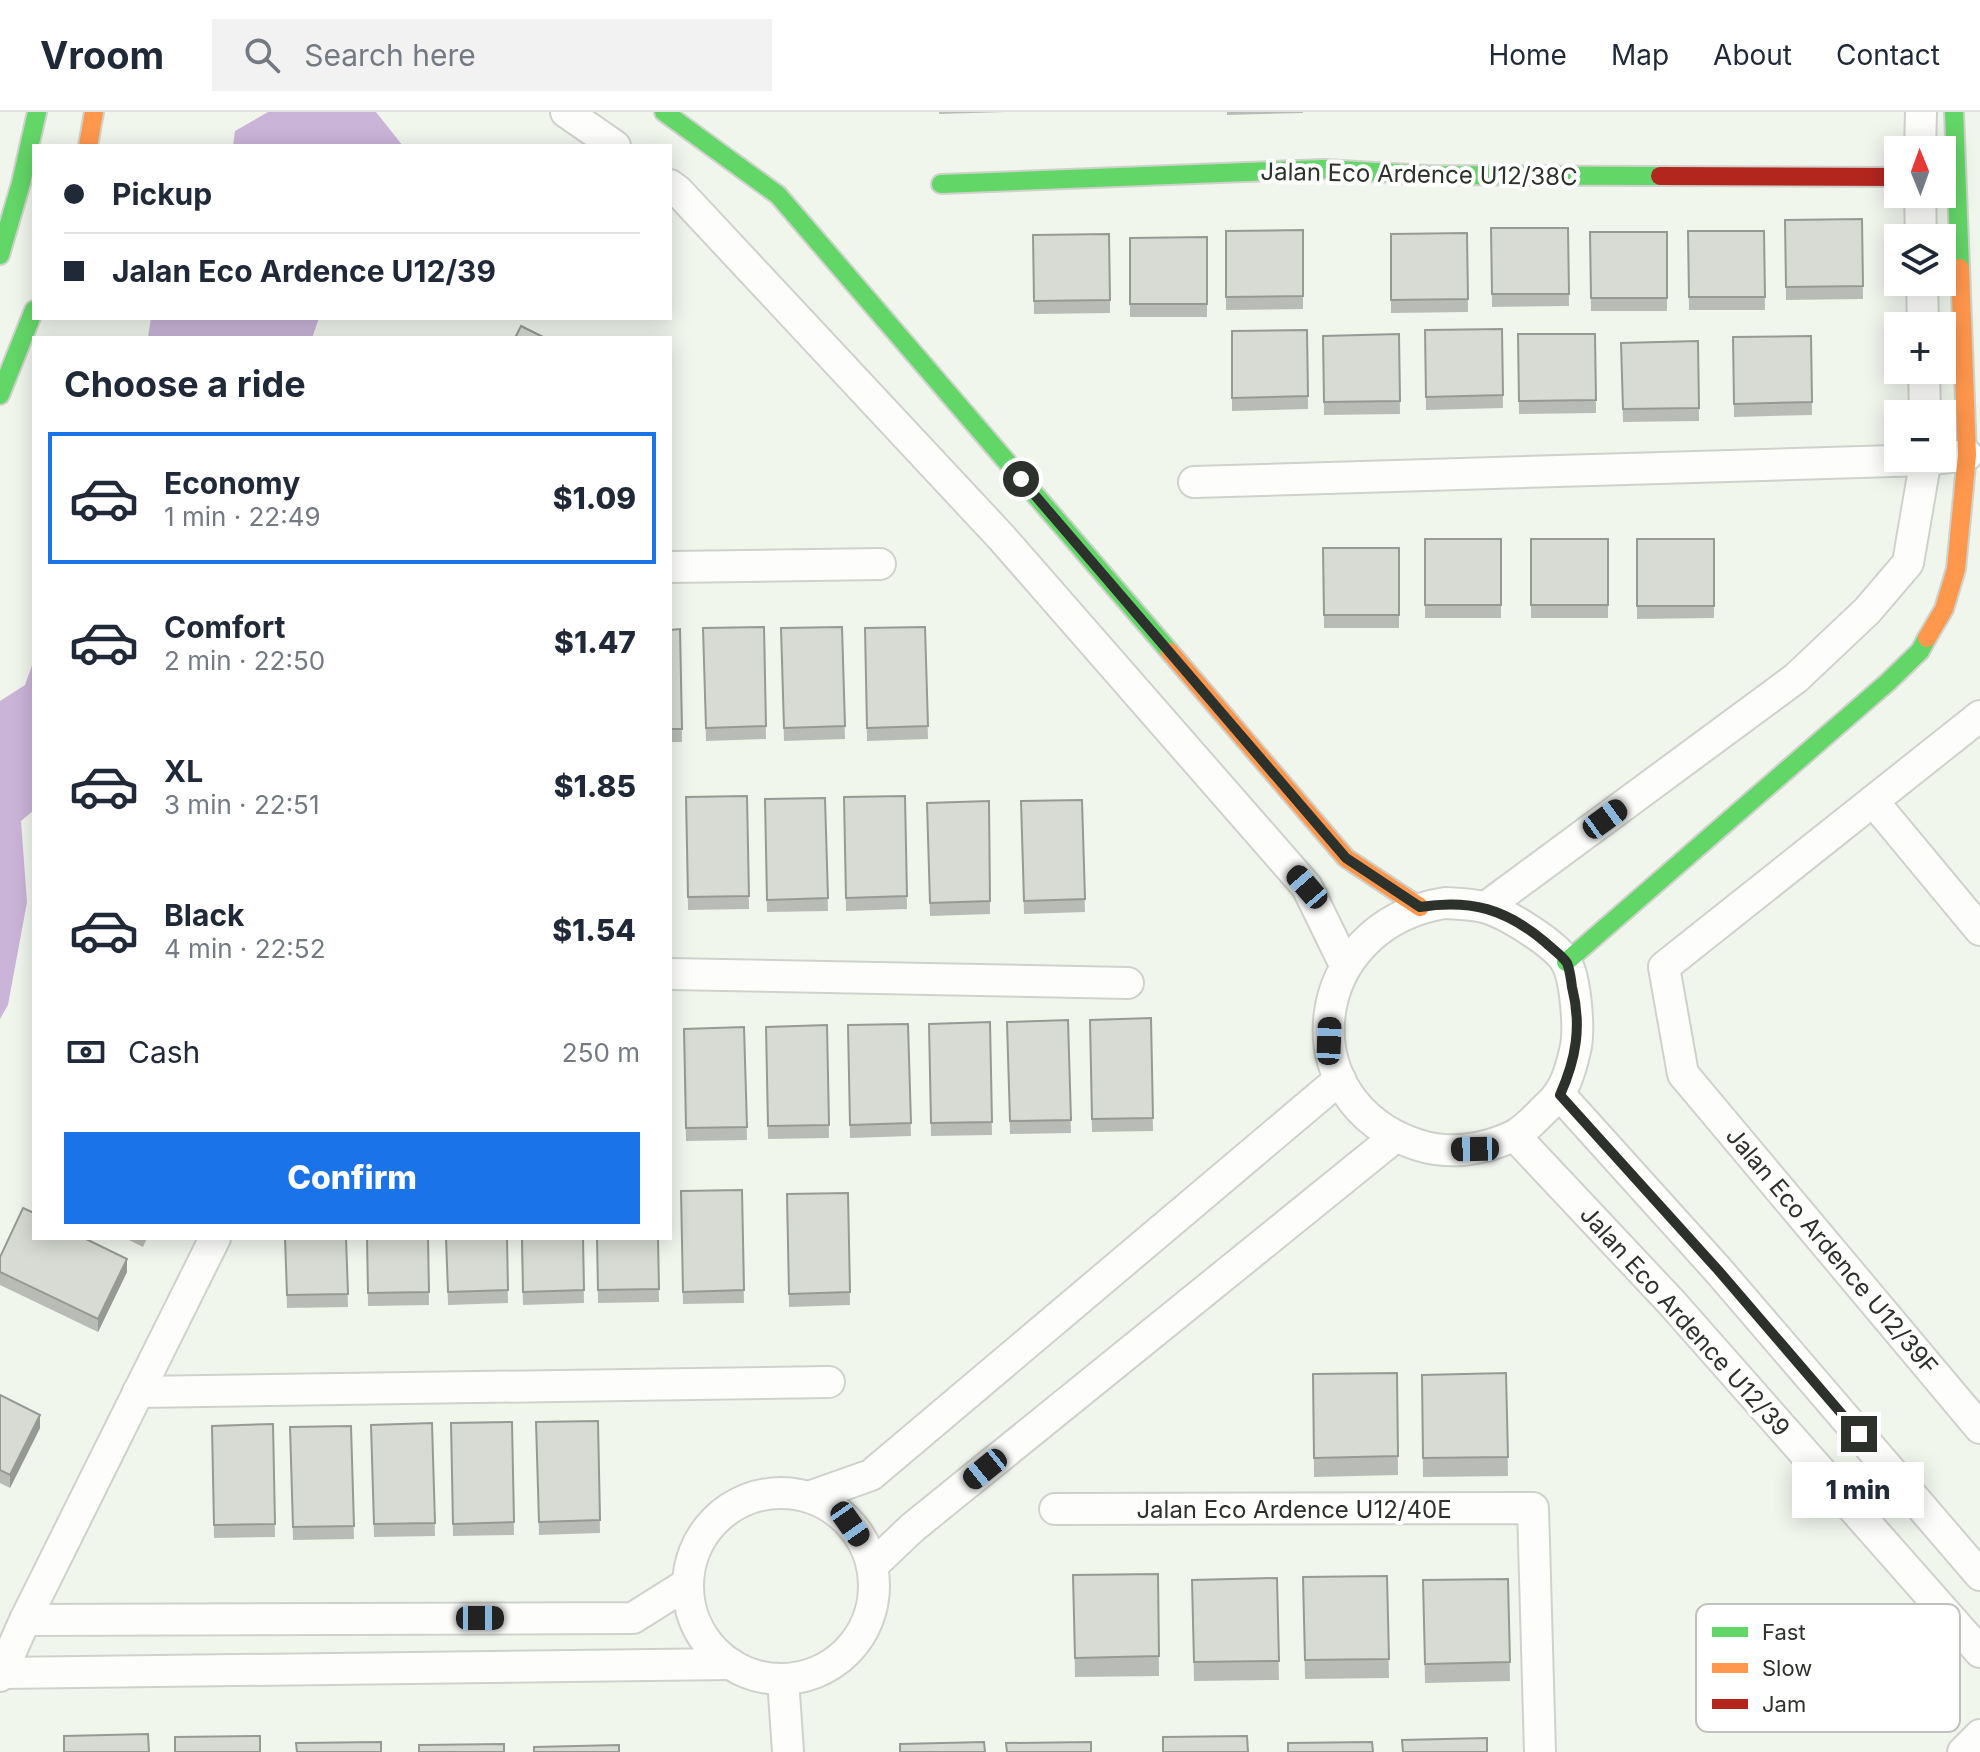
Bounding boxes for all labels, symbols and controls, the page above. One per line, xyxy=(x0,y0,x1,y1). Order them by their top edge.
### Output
search box xyxy=(212,19,772,91)
text: Vroom xyxy=(40,32,164,78)
icon: search xyxy=(240,33,284,77)
text: Search here xyxy=(304,37,476,73)
text: Home xyxy=(1488,38,1567,72)
text: Map xyxy=(1611,38,1669,72)
text: About xyxy=(1713,38,1792,72)
text: Contact xyxy=(1836,38,1940,72)
north arrow xyxy=(1884,136,1956,208)
map controls xyxy=(1884,136,1956,472)
street label: Jalan Eco Ardence U12/38C xyxy=(1260,157,1578,191)
text: Pickup xyxy=(112,176,212,212)
button: layers xyxy=(1884,224,1956,296)
text: Jalan Eco Ardence U12/39 xyxy=(112,253,496,289)
button: + xyxy=(1884,312,1956,384)
text: Choose a ride xyxy=(64,362,306,406)
button: − xyxy=(1884,400,1956,472)
route start xyxy=(1003,461,1039,497)
icon: car xyxy=(68,462,140,534)
text: Economy xyxy=(164,465,300,501)
text: $1.09 xyxy=(553,480,636,516)
text: 1 min · 22:49 xyxy=(164,501,321,532)
icon: car xyxy=(68,606,140,678)
text: Comfort xyxy=(164,609,285,645)
text: $1.47 xyxy=(554,624,636,660)
text: 2 min · 22:50 xyxy=(164,645,325,676)
icon: car xyxy=(68,750,140,822)
text: XL xyxy=(164,753,203,789)
text: $1.85 xyxy=(554,768,636,804)
text: 3 min · 22:51 xyxy=(164,789,320,820)
car xyxy=(1579,795,1631,843)
car xyxy=(1282,861,1332,913)
icon: car xyxy=(68,894,140,966)
text: Black xyxy=(164,897,244,933)
text: $1.54 xyxy=(552,912,636,948)
text: 4 min · 22:52 xyxy=(164,933,326,964)
car xyxy=(1316,1017,1342,1065)
icon: cash xyxy=(64,1030,108,1074)
text: Cash xyxy=(128,1034,200,1070)
text: 250 m xyxy=(562,1037,640,1068)
street label: Jalan Eco Ardence U12/39F xyxy=(1720,1121,1944,1381)
button: Confirm xyxy=(64,1132,640,1224)
car xyxy=(1451,1137,1499,1161)
street label: Jalan Eco Ardence U12/39 xyxy=(1574,1200,1796,1442)
route end xyxy=(1841,1416,1877,1452)
car xyxy=(959,1445,1011,1493)
callout: 1 min xyxy=(1793,1462,1925,1518)
text: 1 min xyxy=(1825,1474,1891,1505)
street label: Jalan Eco Ardence U12/40E xyxy=(1136,1495,1452,1524)
car xyxy=(826,1497,874,1551)
legend xyxy=(1696,1604,1960,1732)
car xyxy=(456,1606,504,1630)
text: Fast xyxy=(1762,1619,1806,1645)
text: Slow xyxy=(1762,1655,1812,1681)
text: Jam xyxy=(1762,1691,1806,1717)

